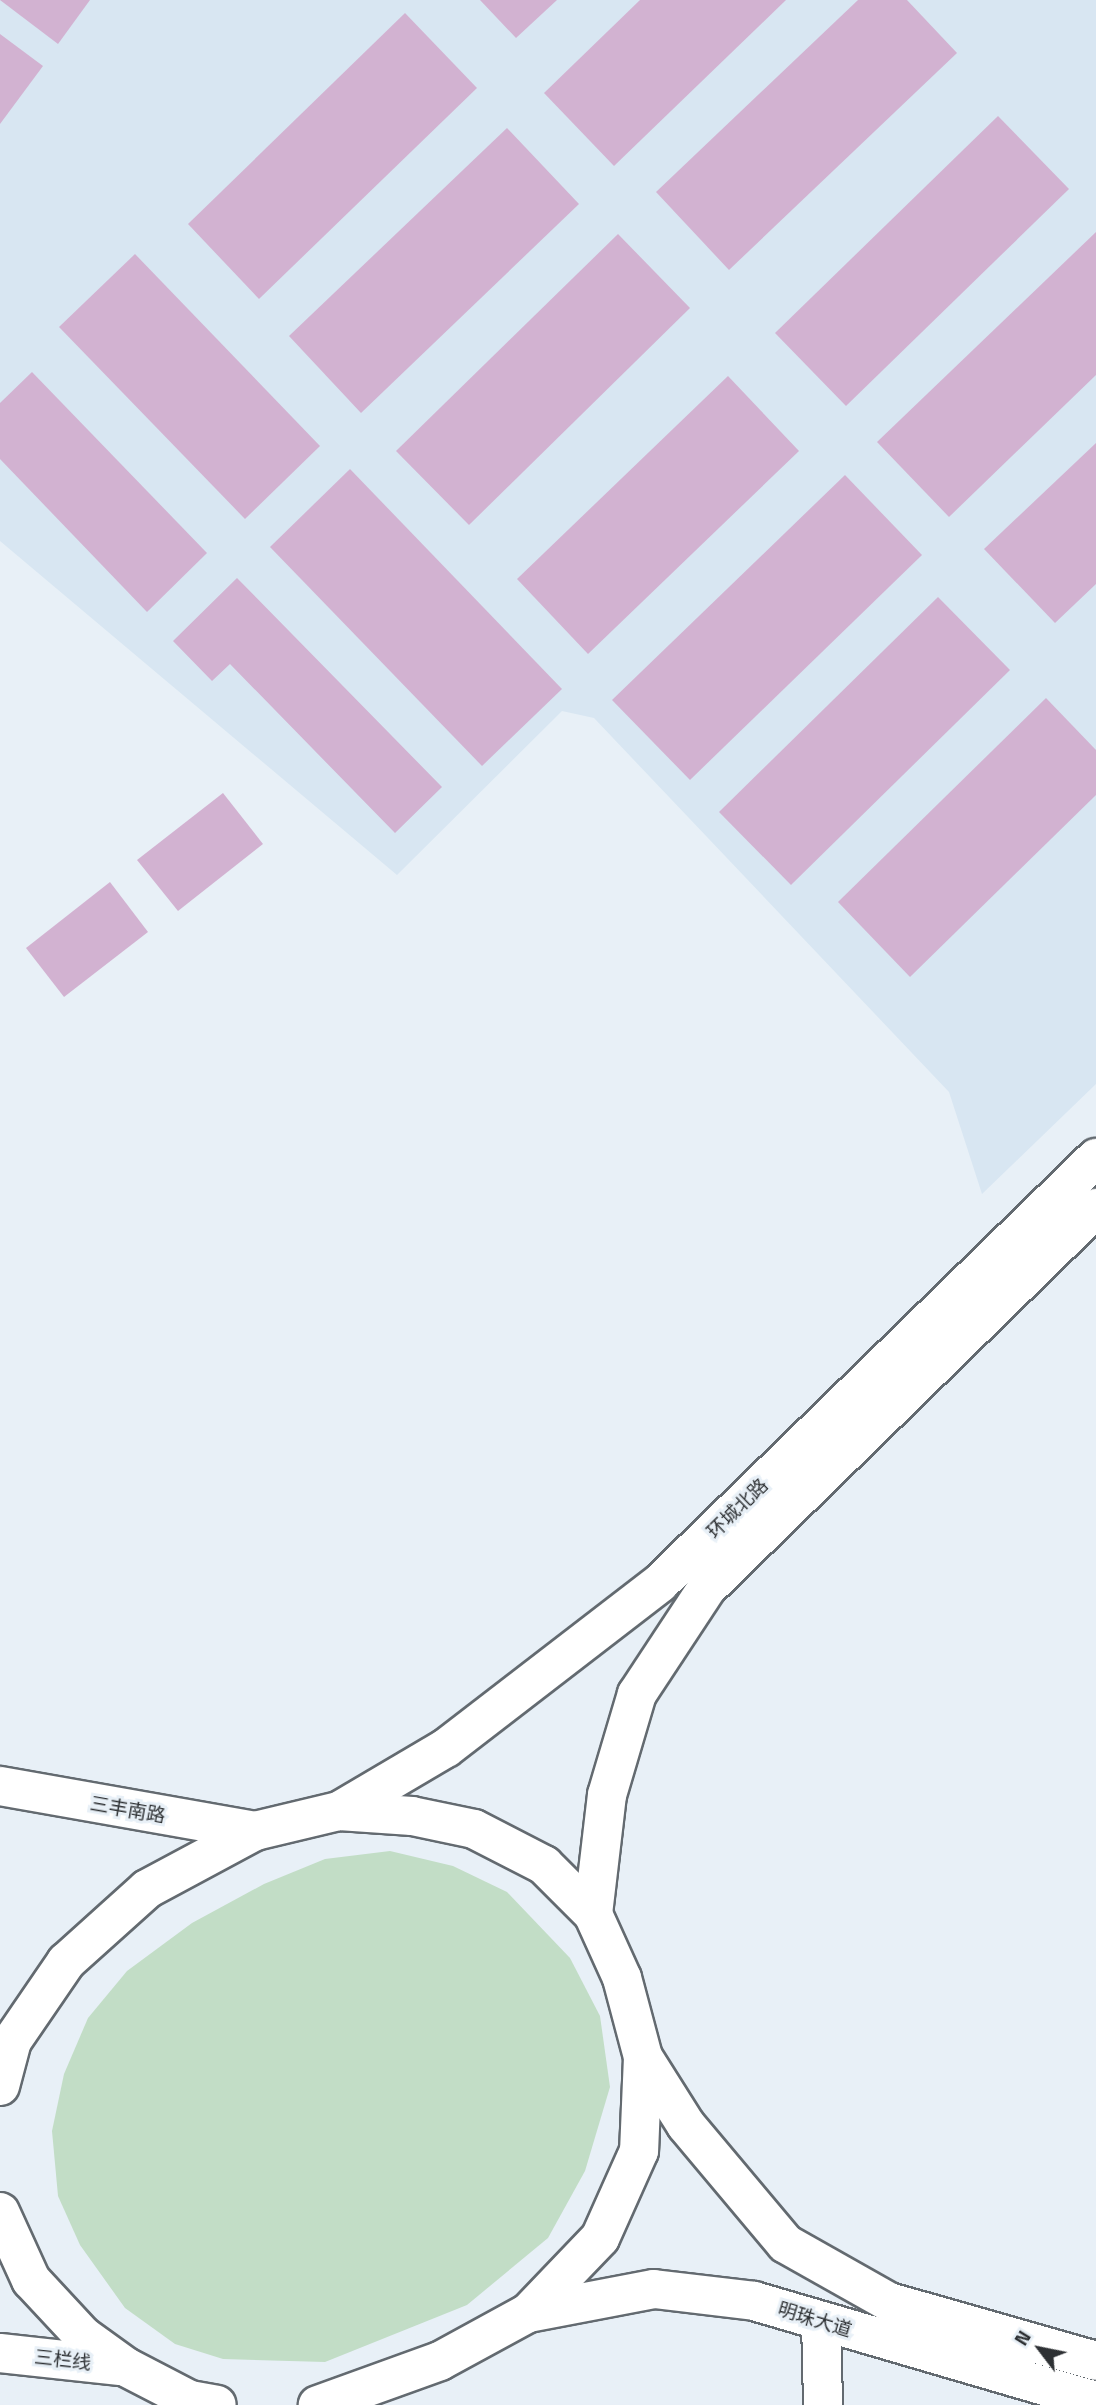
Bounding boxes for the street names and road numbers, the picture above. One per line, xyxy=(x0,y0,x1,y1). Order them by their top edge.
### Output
street label: 环城北路 xyxy=(702,1473,772,1543)
street label: 三丰南路 xyxy=(89,1791,167,1827)
street label: 明珠大道 xyxy=(775,2297,855,2341)
street label: 三栏线 xyxy=(33,2345,93,2373)

